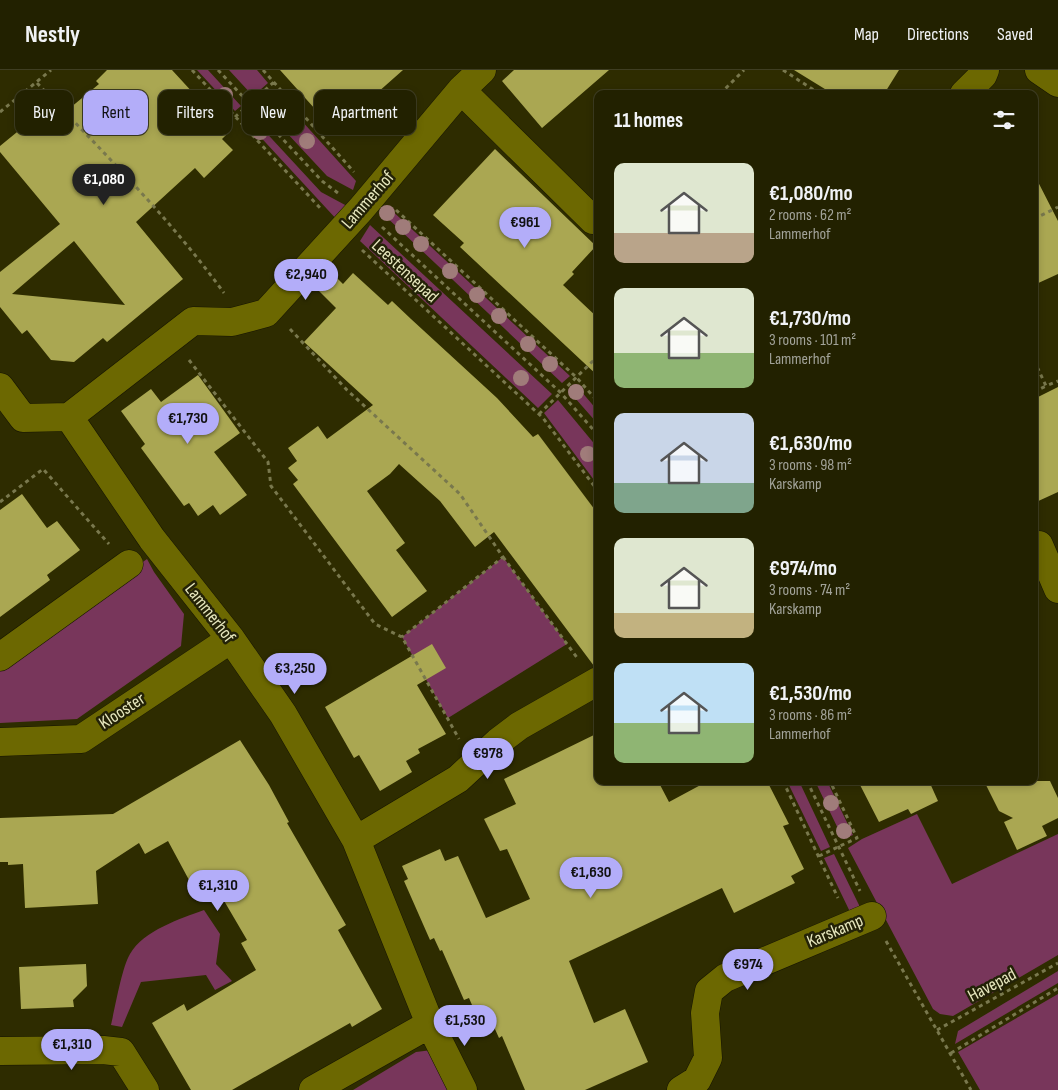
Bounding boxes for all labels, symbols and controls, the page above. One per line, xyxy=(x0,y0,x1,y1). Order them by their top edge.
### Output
text: Nestly xyxy=(25,20,80,49)
text: Map xyxy=(854,24,879,45)
text: Directions xyxy=(907,24,969,45)
text: Saved xyxy=(997,24,1033,45)
chip: Buy xyxy=(15,90,73,135)
chip: Rent xyxy=(83,90,148,135)
chip: Filters xyxy=(158,90,232,135)
chip: New xyxy=(242,90,304,135)
chip: Apartment xyxy=(314,90,416,135)
icon: filters xyxy=(990,106,1018,134)
text: 11 homes xyxy=(614,108,683,133)
pin: €1,080 xyxy=(63,164,145,206)
street label: Lammerhof xyxy=(337,166,399,233)
text: €1,080 xyxy=(83,170,125,189)
text: €1,080/mo xyxy=(769,181,853,206)
icon: home xyxy=(654,183,714,243)
pin: €961 xyxy=(495,206,555,249)
text: 2 rooms · 62 m² xyxy=(769,206,852,225)
text: €961 xyxy=(510,213,540,232)
text: Lammerhof xyxy=(769,225,831,244)
street label: Leestensepad xyxy=(367,235,443,307)
pin: €2,940 xyxy=(265,258,347,301)
text: €2,940 xyxy=(285,265,327,284)
text: €1,730/mo xyxy=(769,306,851,331)
icon: home xyxy=(654,308,714,368)
text: 3 rooms · 101 m² xyxy=(769,331,856,350)
text: Lammerhof xyxy=(769,350,831,369)
pin: €1,730 xyxy=(147,402,229,445)
text: €1,730 xyxy=(168,409,208,428)
text: €1,630/mo xyxy=(769,431,852,456)
icon: home xyxy=(654,433,714,493)
text: 3 rooms · 98 m² xyxy=(769,456,852,475)
text: Karskamp xyxy=(769,475,822,494)
text: €974/mo xyxy=(769,556,837,581)
icon: home xyxy=(654,558,714,618)
street label: Lammerhof xyxy=(180,579,240,647)
text: 3 rooms · 74 m² xyxy=(769,581,850,600)
text: Karskamp xyxy=(769,600,822,619)
pin: €3,250 xyxy=(254,652,336,695)
text: €3,250 xyxy=(275,659,315,678)
text: €1,530/mo xyxy=(769,681,852,706)
icon: home xyxy=(654,683,714,743)
street label: Klooster xyxy=(95,688,149,734)
text: 3 rooms · 86 m² xyxy=(769,706,852,725)
text: Lammerhof xyxy=(769,725,831,744)
pin: €978 xyxy=(458,738,518,780)
text: €978 xyxy=(473,744,503,763)
pin: €1,630 xyxy=(550,856,632,899)
text: €1,630 xyxy=(571,863,611,882)
pin: €1,310 xyxy=(177,870,259,912)
text: €1,310 xyxy=(198,876,238,895)
street label: Karskamp xyxy=(804,910,866,952)
pin: €974 xyxy=(718,948,778,991)
text: €974 xyxy=(733,955,763,974)
street label: Havepad xyxy=(964,964,1020,1006)
pin: €1,530 xyxy=(424,1004,506,1047)
text: €1,530 xyxy=(445,1011,485,1030)
pin: €1,310 xyxy=(31,1028,113,1071)
text: €1,310 xyxy=(52,1035,92,1054)

